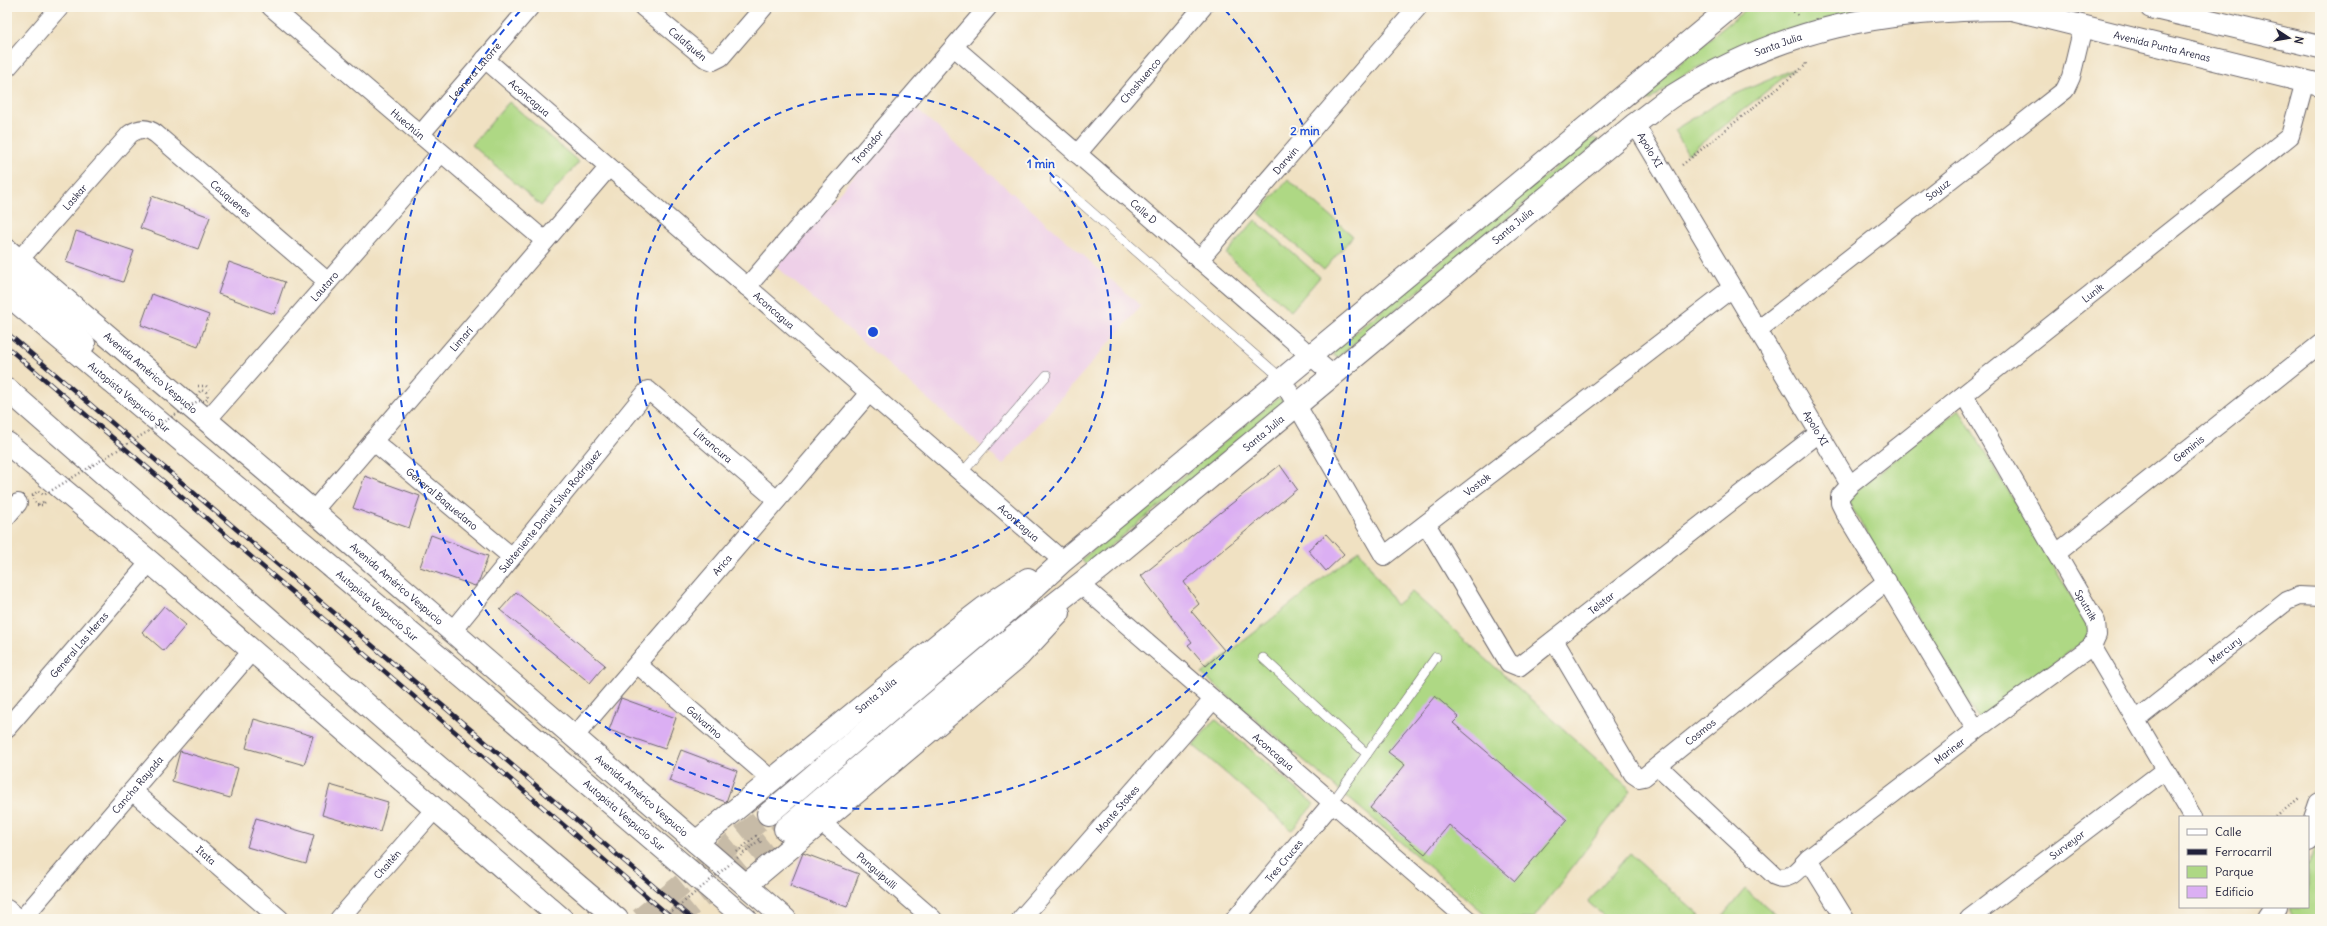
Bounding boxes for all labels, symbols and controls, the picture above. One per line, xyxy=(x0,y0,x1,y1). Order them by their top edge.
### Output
north arrow xyxy=(2269,18,2309,58)
street label: Calafquén xyxy=(666,25,709,64)
street label: Avenida Punta Arenas xyxy=(2112,28,2212,65)
street label: Santa Julia xyxy=(1753,30,1804,59)
text: N xyxy=(2291,35,2306,45)
street label: Leonora Latorre xyxy=(446,40,504,104)
street label: Choshuenco xyxy=(1117,55,1164,106)
street label: Aconcagua xyxy=(506,77,553,120)
street label: Huechún xyxy=(388,106,427,143)
text: 2 min xyxy=(1290,123,1320,138)
street label: Tronador xyxy=(850,127,886,167)
street label: Apolo XI xyxy=(1634,130,1665,170)
street label: Darwin xyxy=(1270,144,1302,177)
text: 1 min xyxy=(1027,156,1055,171)
street label: Soyuz xyxy=(1923,176,1953,204)
street label: Cauquenes xyxy=(207,178,254,221)
street label: Laskar xyxy=(60,182,90,213)
street label: Calle D xyxy=(1127,196,1160,227)
street label: Santa Julia xyxy=(1490,205,1536,247)
street label: Lautaro xyxy=(308,269,342,304)
street label: Lunik xyxy=(2079,280,2106,306)
street label: Aconcagua xyxy=(750,289,797,332)
street label: Limarí xyxy=(447,324,476,354)
centre of rings xyxy=(866,325,880,339)
street label: Avenida Américo Vespucio xyxy=(101,329,200,417)
street label: Autopista Vespucio Sur xyxy=(85,359,173,436)
street label: Apolo XI xyxy=(1800,408,1831,448)
street label: Santa Julia xyxy=(1240,412,1287,454)
street label: Litrancura xyxy=(690,426,735,466)
street label: Geminis xyxy=(2171,432,2207,465)
street label: Subteniente Daniel Silva Rodríguez xyxy=(496,447,604,575)
street label: General Baquedano xyxy=(403,465,481,533)
street label: Vostok xyxy=(1461,470,1493,499)
street label: Aconcagua xyxy=(995,501,1042,545)
street label: Avenida Américo Vespucio xyxy=(347,540,446,628)
street label: Arica xyxy=(710,552,735,578)
street label: Autopista Vespucio Sur xyxy=(333,568,421,644)
street label: Sputnik xyxy=(2072,588,2100,623)
street label: Telstar xyxy=(1586,589,1617,618)
street label: General Las Heras xyxy=(47,609,111,681)
street label: Mercury xyxy=(2206,634,2244,667)
street label: Santa Julia xyxy=(853,675,900,716)
street label: Galvarino xyxy=(683,703,725,742)
street label: Cosmos xyxy=(1683,716,1719,748)
street label: Aconcagua xyxy=(1250,730,1297,774)
street label: Mariner xyxy=(1932,735,1968,767)
street label: Avenida Américo Vespucio xyxy=(592,752,691,840)
street label: Cancha Rayada xyxy=(109,753,166,817)
street label: Autopista Vespucio Sur xyxy=(581,777,668,854)
street label: Monte Stokes xyxy=(1093,782,1143,836)
legend xyxy=(2179,816,2309,908)
text: Calle xyxy=(2215,824,2242,839)
street label: Surveyor xyxy=(2047,827,2088,863)
street label: Tres Cruces xyxy=(1262,837,1306,885)
street label: Itata xyxy=(193,843,219,868)
text: Ferrocarril xyxy=(2215,844,2272,859)
street label: Chaitén xyxy=(371,847,404,882)
street label: Panguipulli xyxy=(854,850,899,892)
text: Parque xyxy=(2215,864,2254,879)
text: Edificio xyxy=(2215,884,2254,899)

